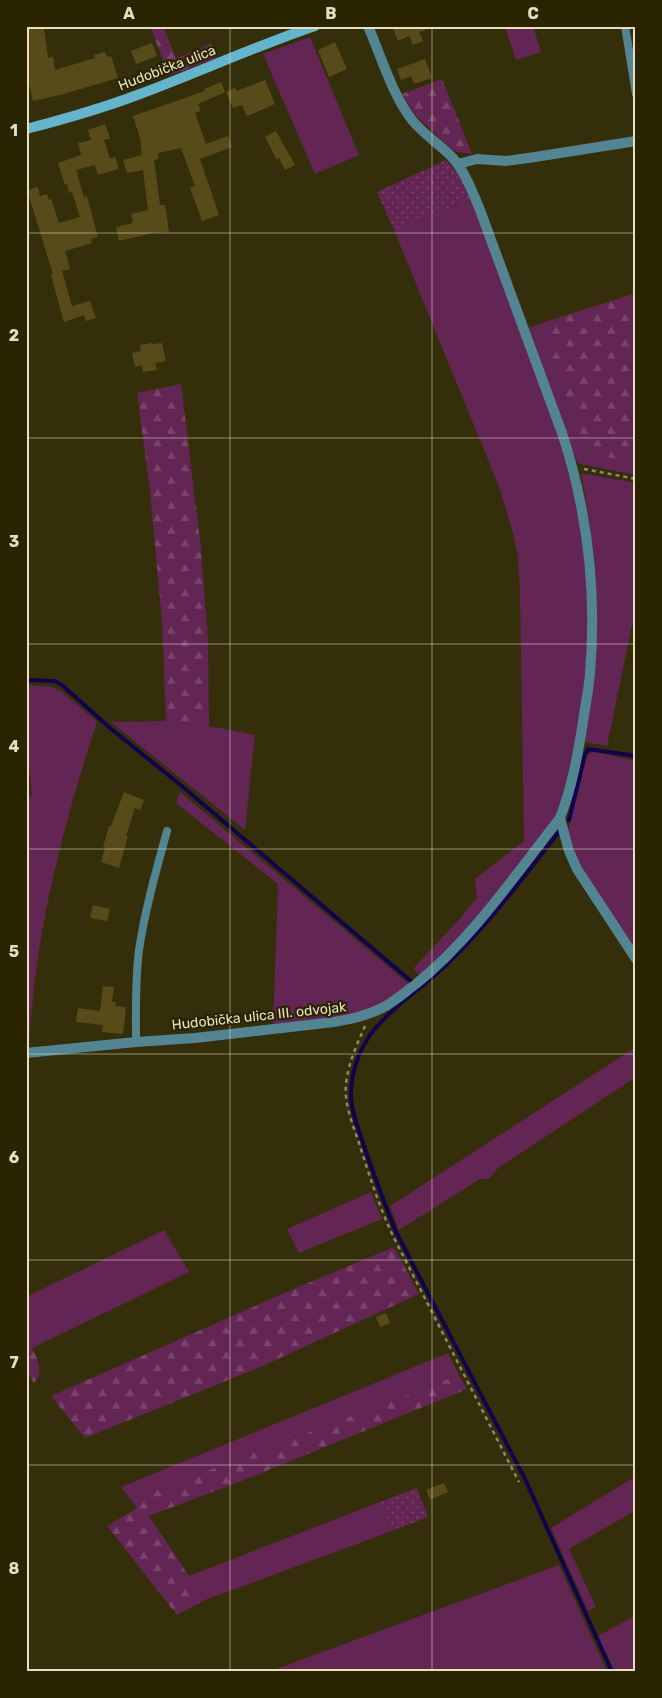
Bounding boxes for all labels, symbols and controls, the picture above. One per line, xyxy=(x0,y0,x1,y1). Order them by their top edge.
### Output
text: A xyxy=(123,4,135,23)
text: B xyxy=(325,4,337,23)
text: C xyxy=(527,4,539,23)
street label: Hudobička ulica xyxy=(116,42,218,94)
text: 1 xyxy=(10,121,18,140)
text: 2 xyxy=(9,326,19,345)
text: 3 xyxy=(9,532,19,551)
text: 4 xyxy=(9,737,20,756)
text: 5 xyxy=(9,942,19,961)
street label: Hudobička ulica III. odvojak xyxy=(171,998,348,1034)
text: 6 xyxy=(9,1148,19,1167)
text: 7 xyxy=(9,1353,19,1372)
text: 8 xyxy=(9,1559,20,1578)

